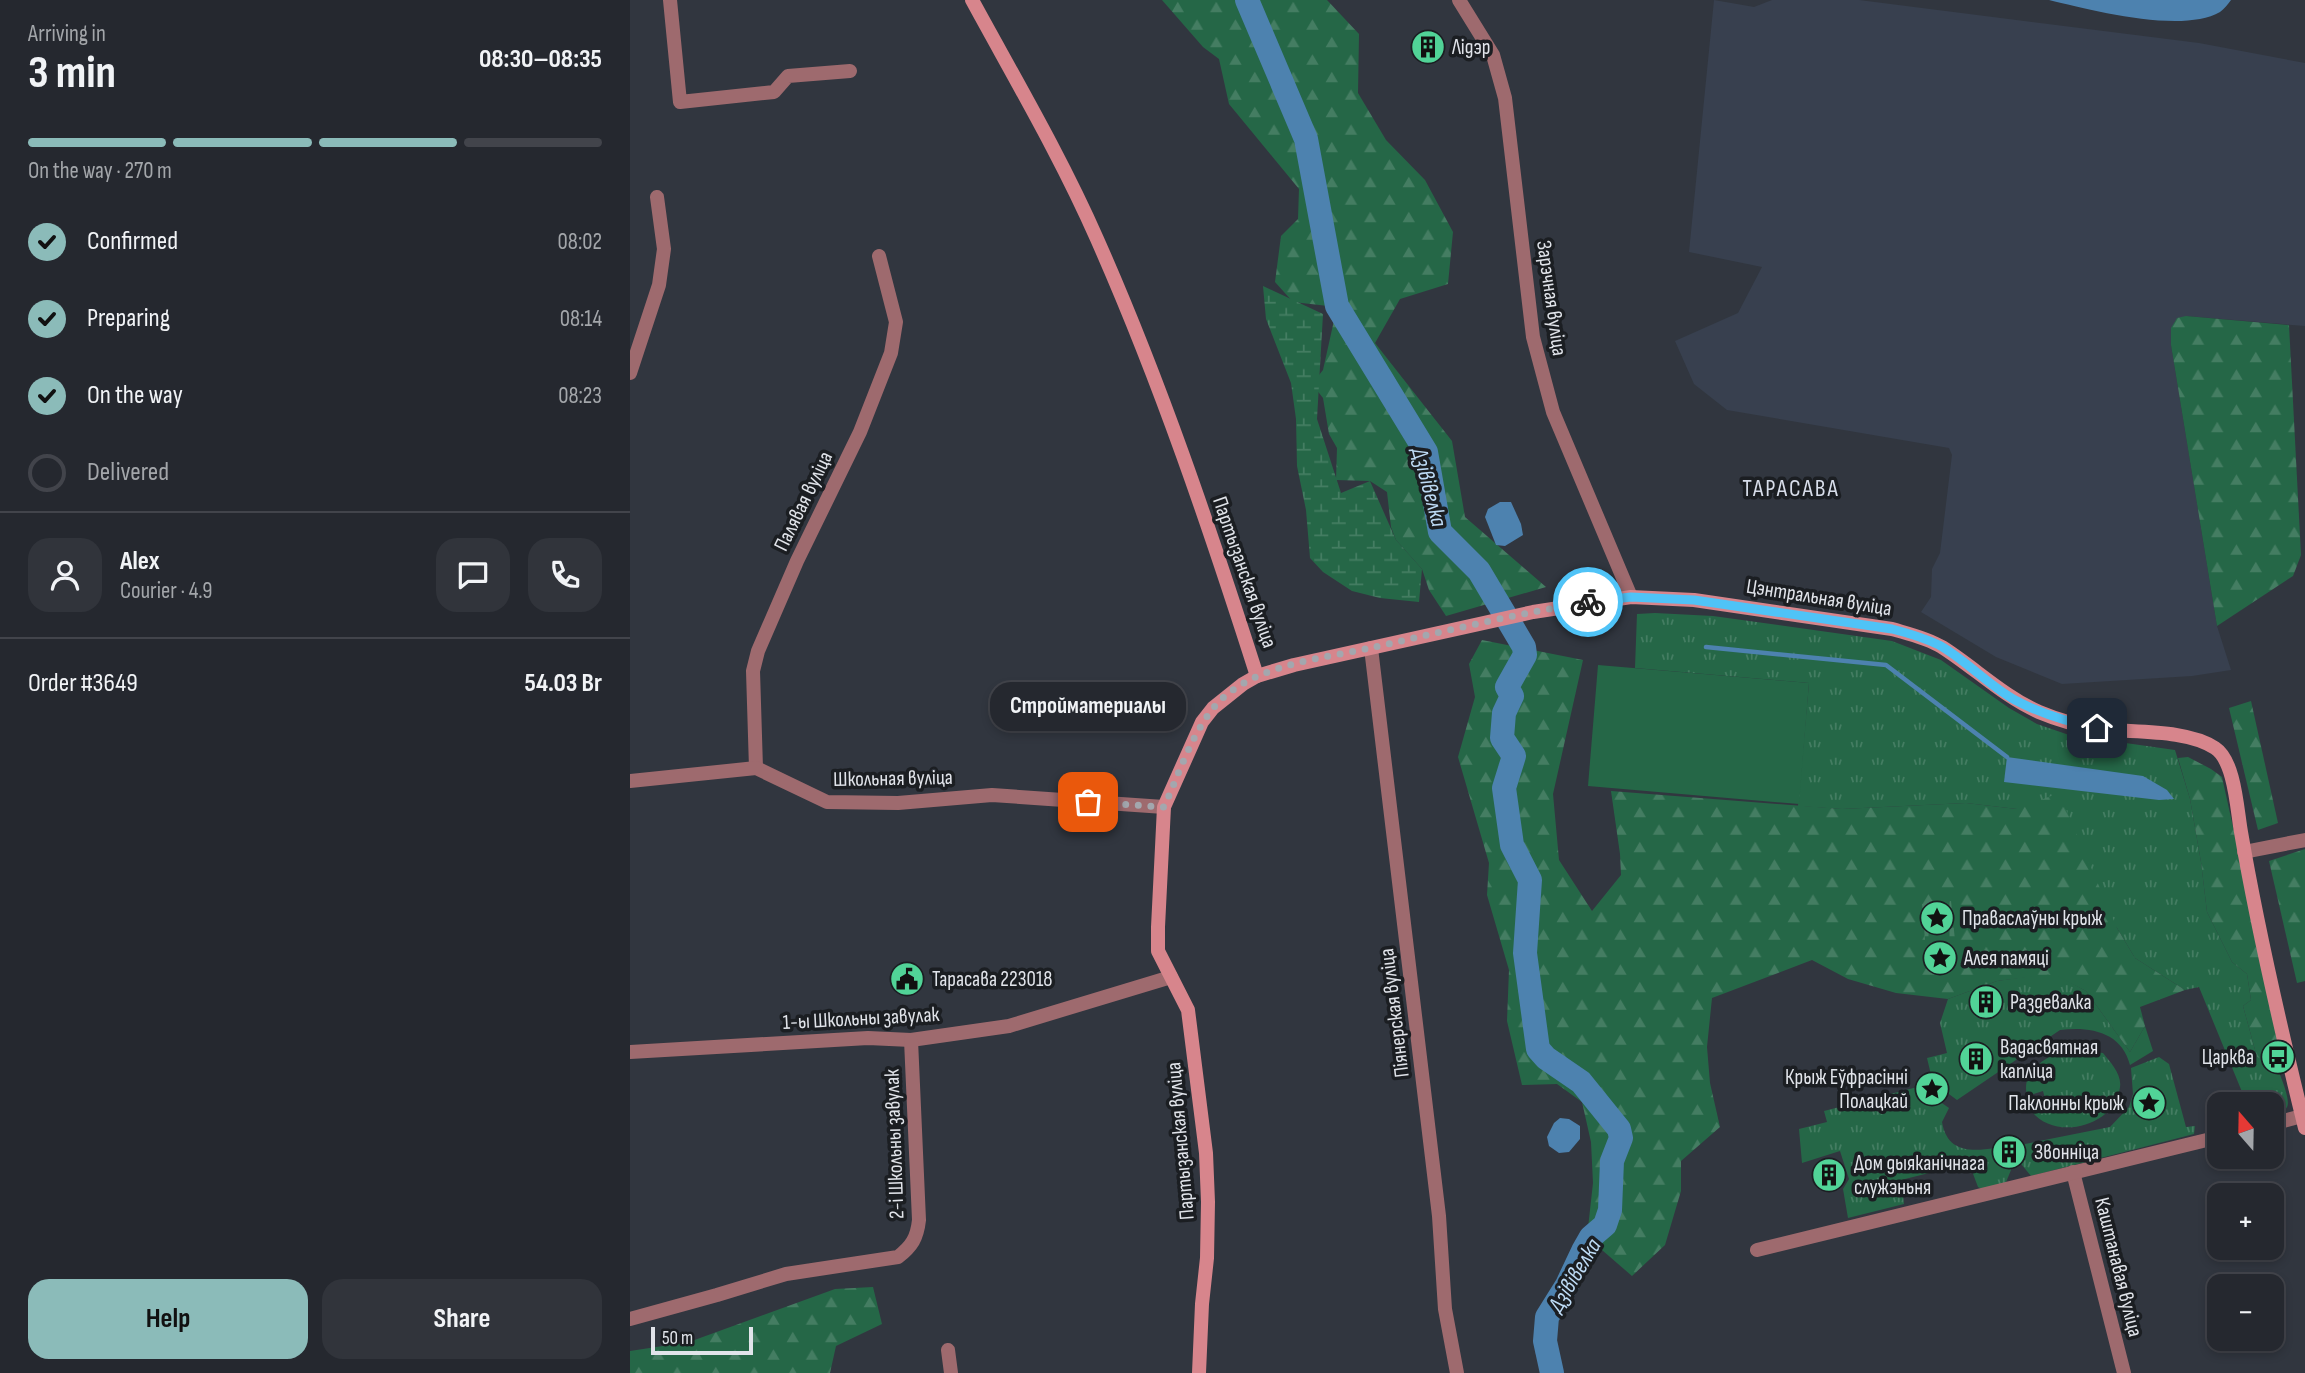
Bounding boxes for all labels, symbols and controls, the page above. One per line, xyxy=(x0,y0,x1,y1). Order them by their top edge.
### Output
text: Arriving in xyxy=(28,20,106,48)
building icon: Лідэр xyxy=(1409,28,1447,66)
place label: Лідэр xyxy=(1451,35,1490,60)
text: 08:30–08:35 xyxy=(479,44,602,75)
text: 3 min xyxy=(28,46,116,101)
text: On the way · 270 m xyxy=(28,157,172,185)
icon: check xyxy=(28,223,66,261)
text: Confirmed xyxy=(87,226,178,257)
text: 08:02 xyxy=(558,228,602,256)
street label: Зарэчная вуліца xyxy=(1531,239,1572,357)
icon: check xyxy=(28,300,66,338)
text: Preparing xyxy=(87,303,170,334)
text: 08:14 xyxy=(560,305,602,333)
icon: check xyxy=(28,377,66,415)
text: On the way xyxy=(87,380,183,411)
text: 08:23 xyxy=(558,382,602,410)
water label: Дзівівелка xyxy=(1405,443,1453,531)
street label: Палявая вуліца xyxy=(769,447,838,555)
text: Delivered xyxy=(87,457,169,488)
district label: ТАРАСАВА xyxy=(1742,474,1840,503)
street label: Партызанская вуліца xyxy=(1207,493,1282,651)
button: person xyxy=(28,538,102,612)
button: chat xyxy=(436,538,510,612)
button: phone xyxy=(528,538,602,612)
text: Alex xyxy=(120,546,160,577)
courier xyxy=(1553,567,1623,637)
street label: Цэнтральная вуліца xyxy=(1744,574,1893,621)
text: Courier · 4.9 xyxy=(120,577,212,605)
icon: bike xyxy=(1569,583,1607,621)
text: Order #3649 xyxy=(28,668,138,699)
text: 54.03 Br xyxy=(525,668,602,699)
callout: Стройматериалы xyxy=(990,683,1186,732)
text: Стройматериалы xyxy=(1010,692,1166,720)
pin xyxy=(2067,698,2127,758)
icon: home xyxy=(2078,709,2116,747)
street label: Школьная вуліца xyxy=(833,765,953,792)
pin xyxy=(1058,772,1118,832)
icon: bag xyxy=(1069,783,1107,821)
place icon: Праваслаўны крыж xyxy=(1918,899,1956,937)
place label: Праваслаўны крыж xyxy=(1962,906,2103,931)
place icon: Алея памяці xyxy=(1921,939,1959,977)
place label: Алея памяці xyxy=(1963,946,2049,971)
street label: Піянерская вуліца xyxy=(1374,947,1415,1079)
public building icon: Тарасава 223018 xyxy=(888,960,926,998)
place label: Тарасава 223018 xyxy=(932,967,1052,992)
building icon: Раздевалка xyxy=(1967,983,2005,1021)
place label: Раздевалка xyxy=(2010,990,2092,1015)
street label: 1-ы Школьны завулак xyxy=(782,1002,940,1035)
place label: Вадасвятная капліца xyxy=(2000,1035,2098,1084)
bus stop icon: Царква xyxy=(2259,1038,2297,1076)
building icon: Вадасвятная капліца xyxy=(1957,1040,1995,1078)
place label: Царква xyxy=(2202,1045,2254,1070)
street label: Партызанская вуліца xyxy=(1161,1061,1200,1221)
place label: Крыж Еўфрасінні Полацкай xyxy=(1785,1065,1908,1114)
street label: 2-і Школьны завулак xyxy=(879,1069,910,1219)
place icon: Крыж Еўфрасінні Полацкай xyxy=(1913,1070,1951,1108)
place icon: Паклонны крыж xyxy=(2130,1084,2168,1122)
place label: Паклонны крыж xyxy=(2008,1091,2125,1116)
north arrow xyxy=(2207,1092,2284,1169)
map controls xyxy=(2207,1092,2284,1351)
building icon: Звонніца xyxy=(1990,1133,2028,1171)
place label: Звонніца xyxy=(2034,1140,2099,1165)
place label: Дом дыяканічнага служэньня xyxy=(1854,1151,1985,1200)
building icon: Дом дыяканічнага служэньня xyxy=(1810,1156,1848,1194)
button: + xyxy=(2207,1183,2284,1260)
street label: Каштанавая вуліца xyxy=(2089,1195,2148,1339)
water label: Дзівівелка xyxy=(1541,1233,1608,1319)
button: − xyxy=(2207,1274,2284,1351)
button: Help xyxy=(28,1279,308,1359)
button: Share xyxy=(322,1279,602,1359)
scale bar xyxy=(651,1324,752,1356)
text: 50 m xyxy=(662,1327,693,1350)

